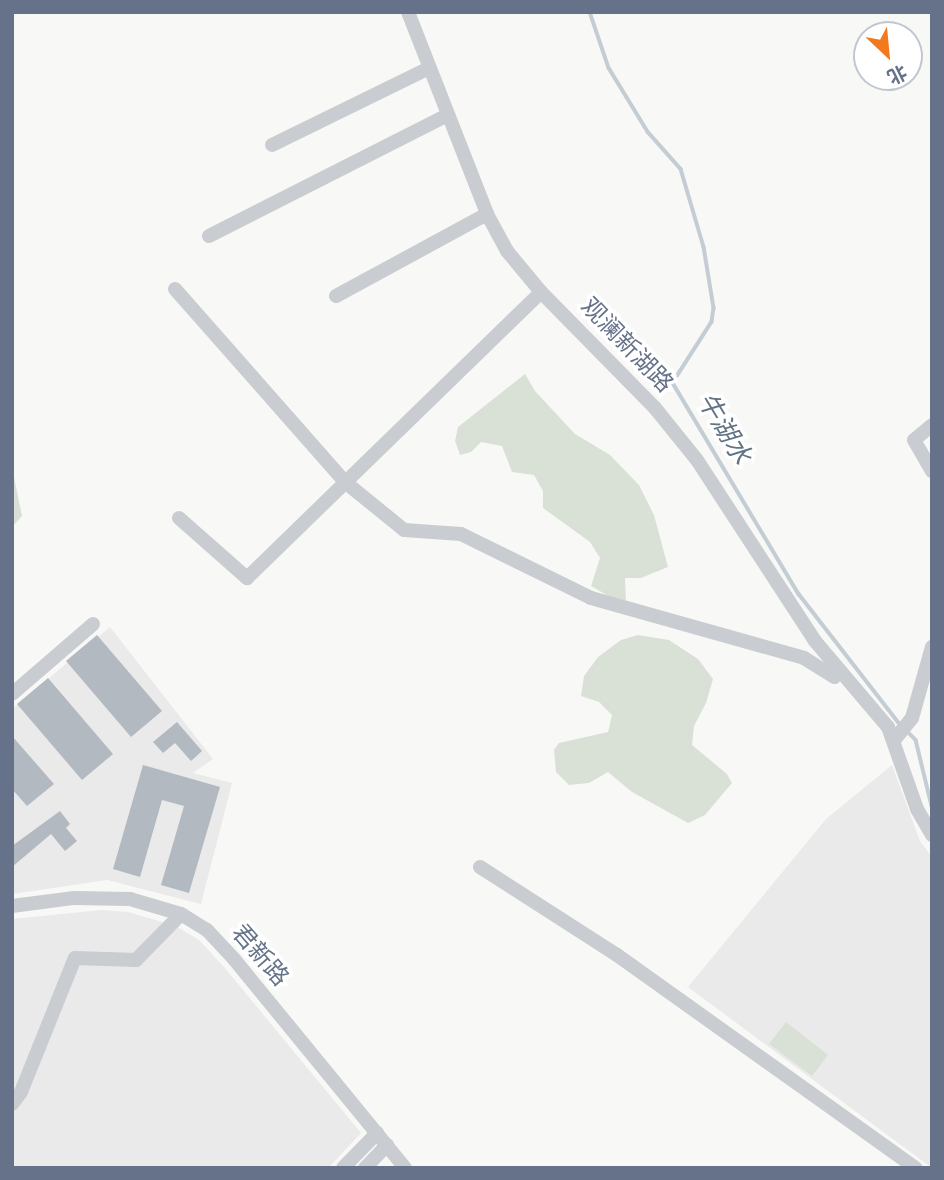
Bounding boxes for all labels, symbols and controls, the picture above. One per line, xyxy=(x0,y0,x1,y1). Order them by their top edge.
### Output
north arrow xyxy=(853,21,923,91)
text: 北 xyxy=(884,61,909,86)
street label: 观澜新湖路 xyxy=(574,293,678,399)
water label: 牛湖水 xyxy=(690,388,756,470)
street label: 君新路 xyxy=(225,919,293,993)

